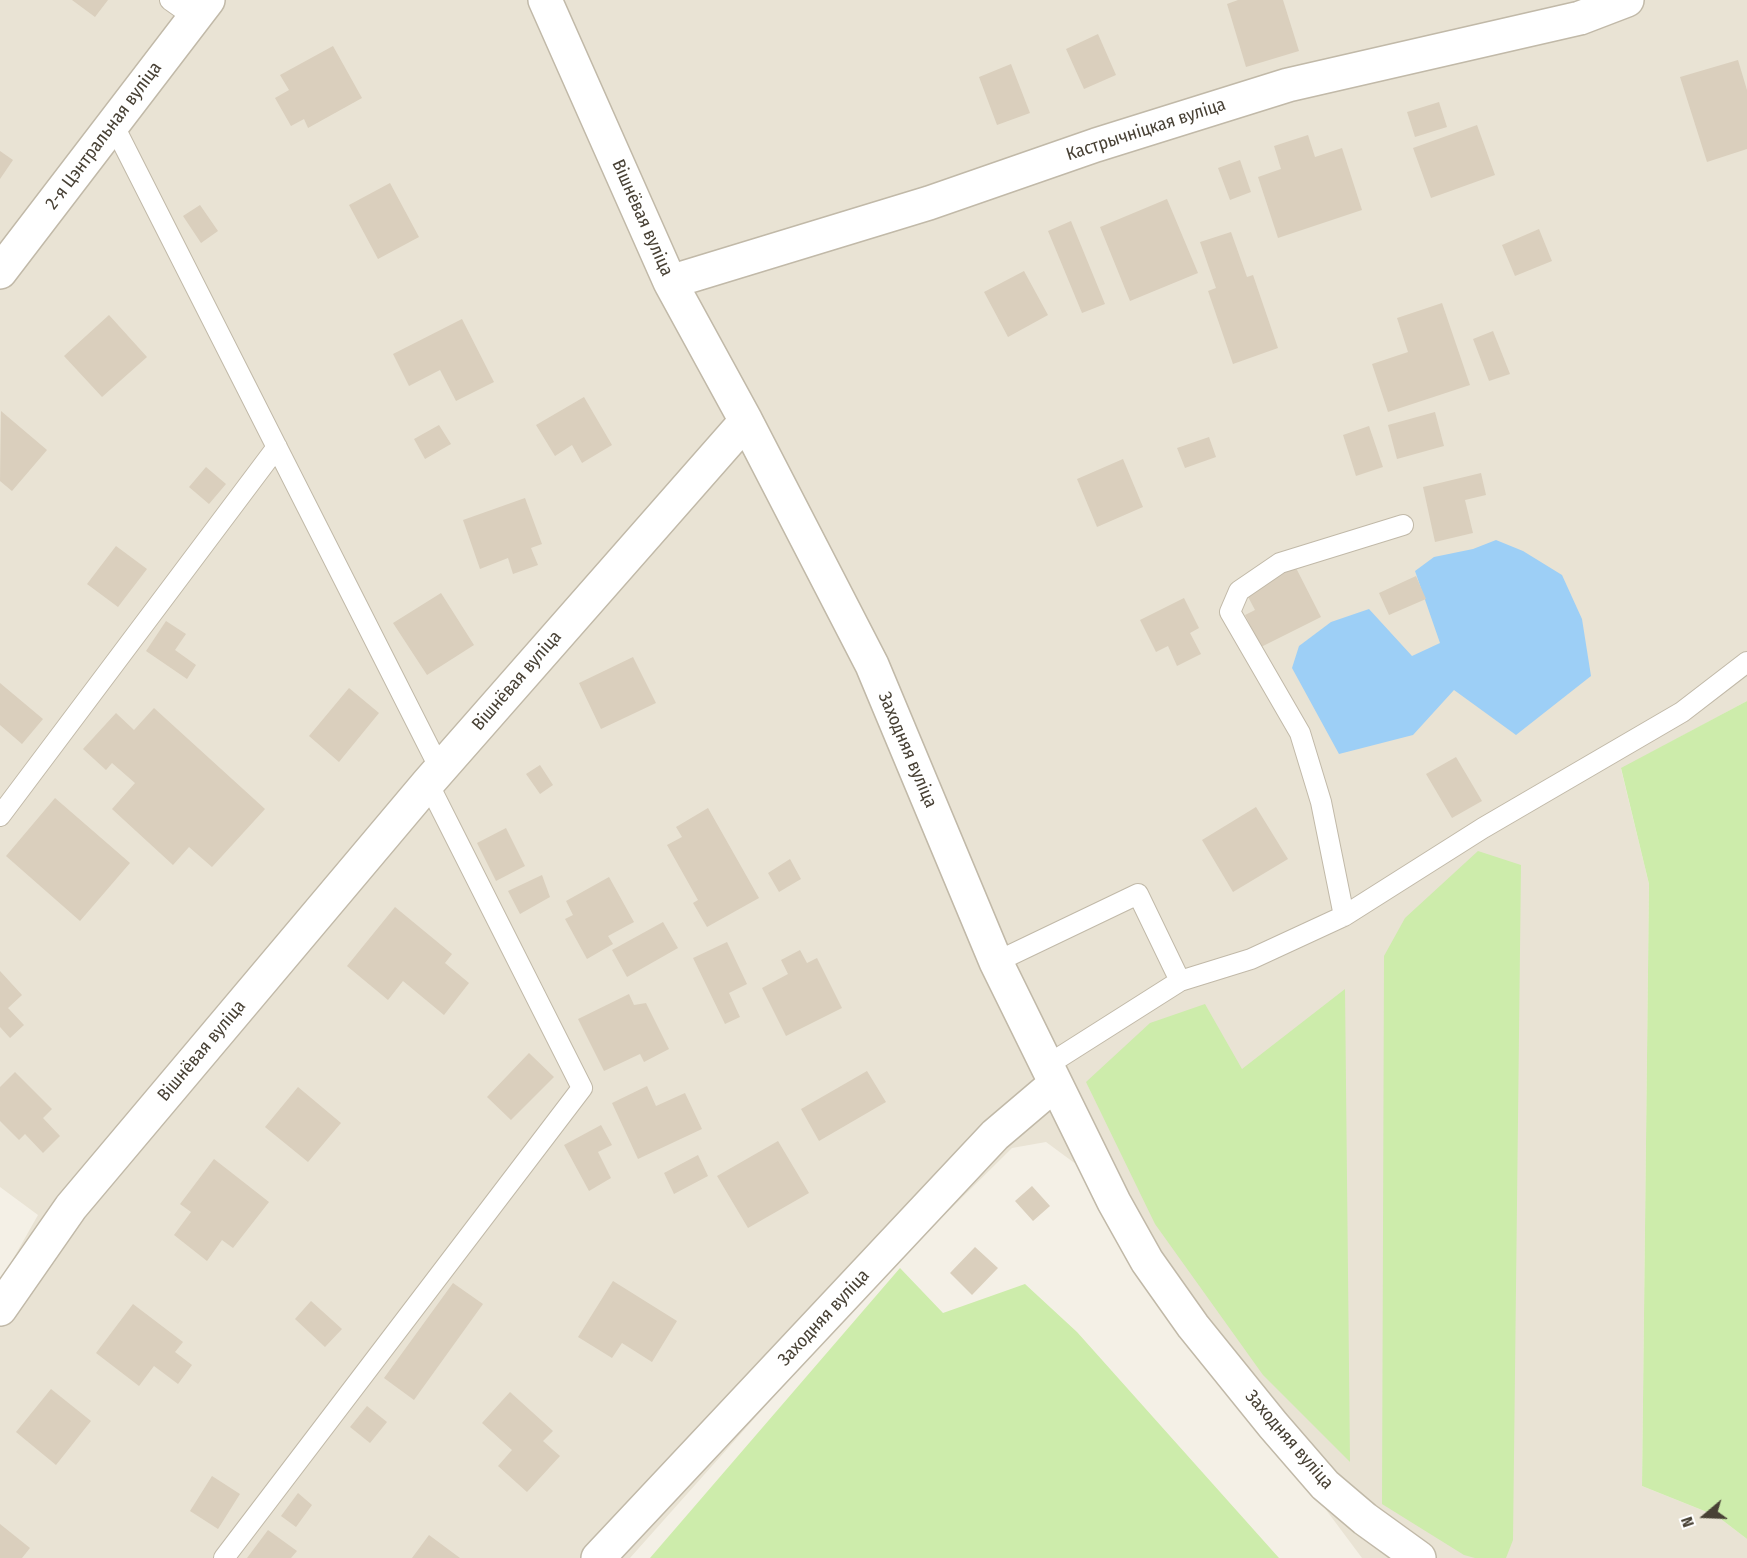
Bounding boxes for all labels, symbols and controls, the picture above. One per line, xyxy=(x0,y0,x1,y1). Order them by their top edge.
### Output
street label: 2-я Цэнтральная вуліца xyxy=(41,58,167,214)
street label: Кастрычніцкая вуліца xyxy=(1064,94,1228,166)
street label: Вішнёвая вуліца xyxy=(607,156,677,280)
street label: Вішнёвая вуліца xyxy=(468,627,566,735)
street label: Заходняя вуліца xyxy=(873,689,941,811)
street label: Вішнёвая вуліца xyxy=(153,996,251,1106)
street label: Заходняя вуліца xyxy=(774,1265,874,1371)
street label: Заходняя вуліца xyxy=(1240,1386,1338,1494)
north arrow xyxy=(1675,1486,1735,1546)
text: N xyxy=(1677,1514,1698,1530)

